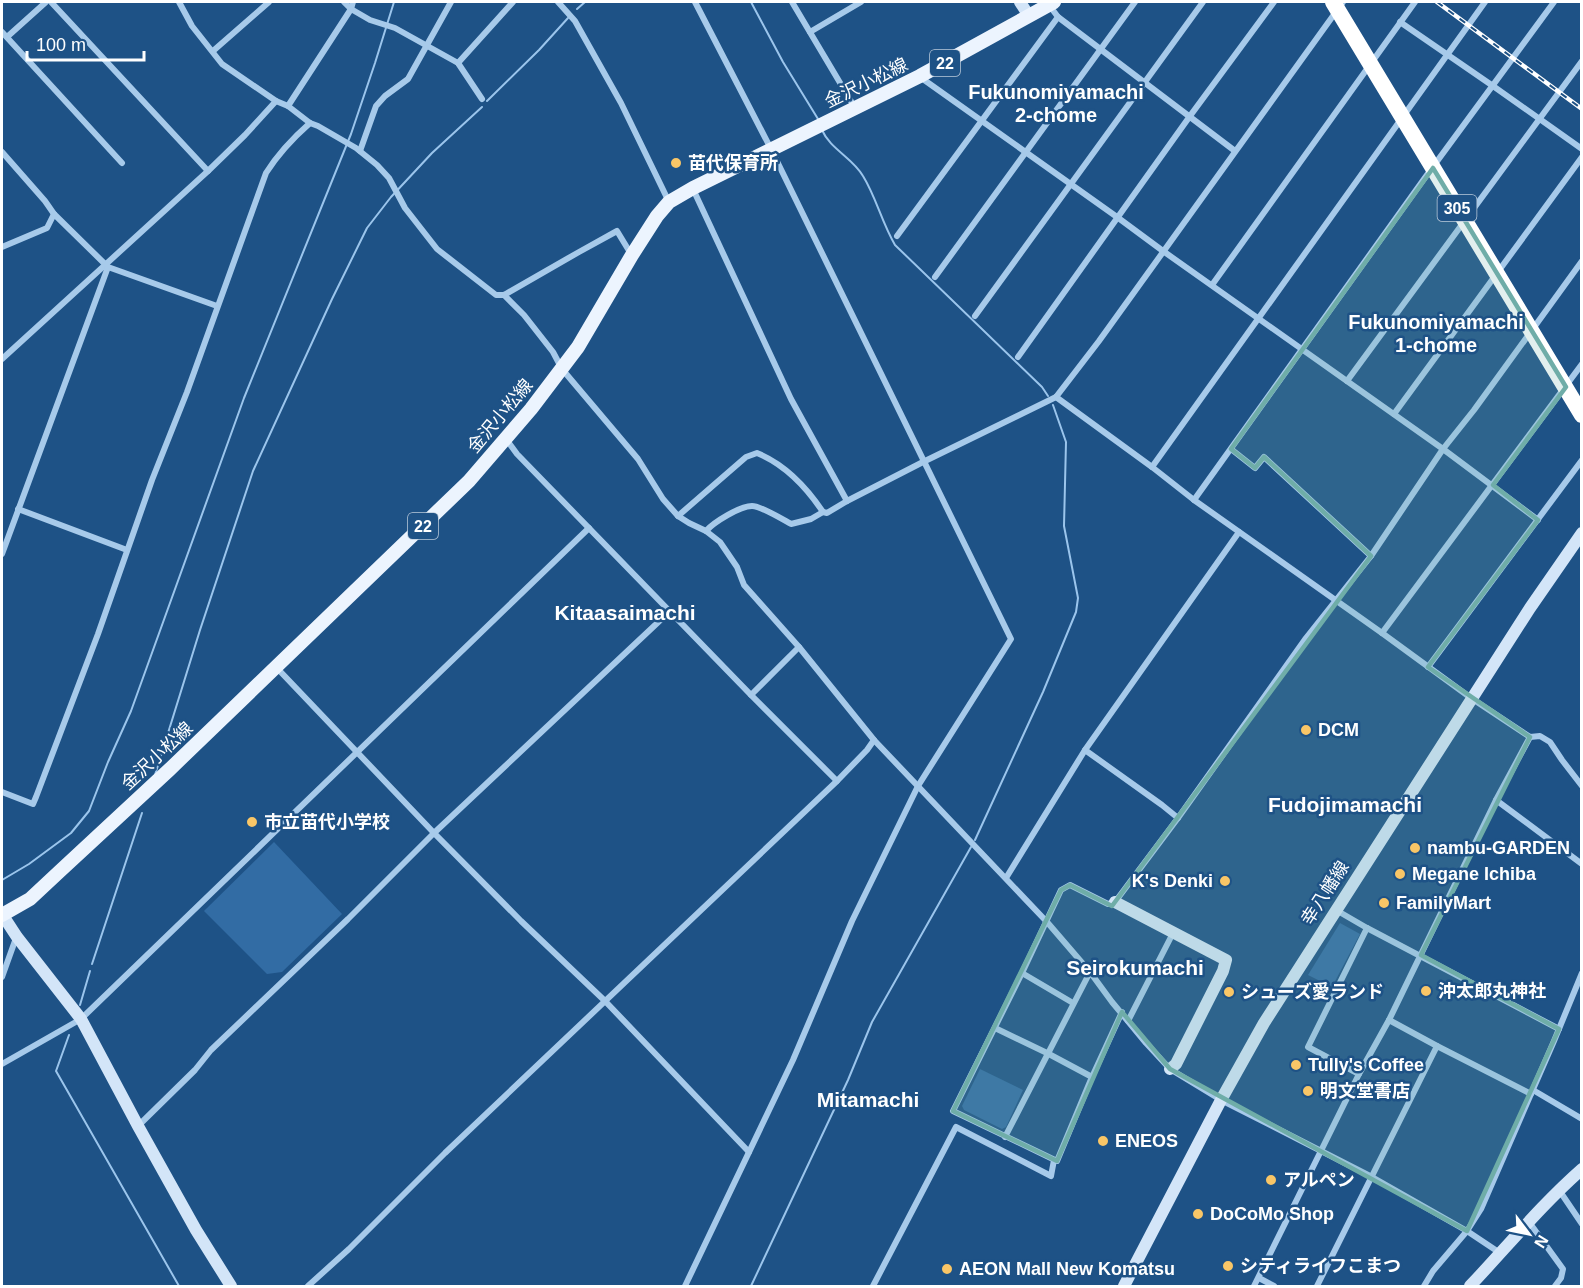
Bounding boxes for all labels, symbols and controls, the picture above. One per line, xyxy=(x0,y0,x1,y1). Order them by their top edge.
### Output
scale bar xyxy=(27,24,144,62)
text: 100 m xyxy=(36,35,86,55)
road number: 22 xyxy=(930,50,960,76)
street label: 金沢小松線 xyxy=(821,54,911,112)
district label: Fukunomiyamachi 2-chome xyxy=(968,81,1144,126)
place label: 苗代保育所 xyxy=(688,153,778,173)
marker: 苗代保育所 xyxy=(669,156,683,170)
road number: 305 xyxy=(1438,195,1476,221)
district label: Fukunomiyamachi 1-chome xyxy=(1348,311,1524,356)
street label: 金沢小松線 xyxy=(463,375,537,457)
road number: 22 xyxy=(408,513,438,539)
district label: Kitaasaimachi xyxy=(554,601,696,624)
street label: 金沢小松線 xyxy=(117,718,197,794)
place label: DCM xyxy=(1318,720,1359,740)
marker: DCM xyxy=(1299,723,1313,737)
district label: Fudojimamachi xyxy=(1268,793,1422,816)
place label: 市立苗代小学校 xyxy=(264,812,390,832)
marker: 市立苗代小学校 xyxy=(245,815,259,829)
place label: nambu-GARDEN xyxy=(1427,838,1570,858)
marker: nambu-GARDEN xyxy=(1408,841,1422,855)
street label: 幸八幡線 xyxy=(1297,857,1353,929)
place label: Megane Ichiba xyxy=(1412,864,1537,884)
marker: Megane Ichiba xyxy=(1393,867,1407,881)
place label: K's Denki xyxy=(1132,871,1213,891)
marker: K's Denki xyxy=(1218,874,1232,888)
place label: FamilyMart xyxy=(1396,893,1491,913)
marker: FamilyMart xyxy=(1377,896,1391,910)
district label: Seirokumachi xyxy=(1066,956,1204,979)
place label: 沖太郎丸神社 xyxy=(1438,981,1546,1001)
place label: シューズ愛ランド xyxy=(1241,982,1384,1002)
marker: 沖太郎丸神社 xyxy=(1419,984,1433,998)
marker: シューズ愛ランド xyxy=(1222,985,1236,999)
place label: Tully's Coffee xyxy=(1308,1055,1424,1075)
marker: Tully's Coffee xyxy=(1289,1058,1303,1072)
place label: 明文堂書店 xyxy=(1320,1081,1410,1101)
marker: 明文堂書店 xyxy=(1301,1084,1315,1098)
district label: Mitamachi xyxy=(817,1088,919,1111)
place label: ENEOS xyxy=(1115,1131,1178,1151)
marker: ENEOS xyxy=(1096,1134,1110,1148)
place label: アルペン xyxy=(1283,1170,1355,1190)
marker: アルペン xyxy=(1264,1173,1278,1187)
place label: DoCoMo Shop xyxy=(1210,1204,1334,1224)
north arrow xyxy=(1499,1204,1559,1264)
marker: DoCoMo Shop xyxy=(1191,1207,1205,1221)
text: N xyxy=(1531,1232,1552,1251)
place label: シティライフこまつ xyxy=(1240,1256,1401,1276)
place label: AEON Mall New Komatsu xyxy=(959,1259,1175,1279)
marker: シティライフこまつ xyxy=(1221,1259,1235,1273)
marker: AEON Mall New Komatsu xyxy=(940,1262,954,1276)

